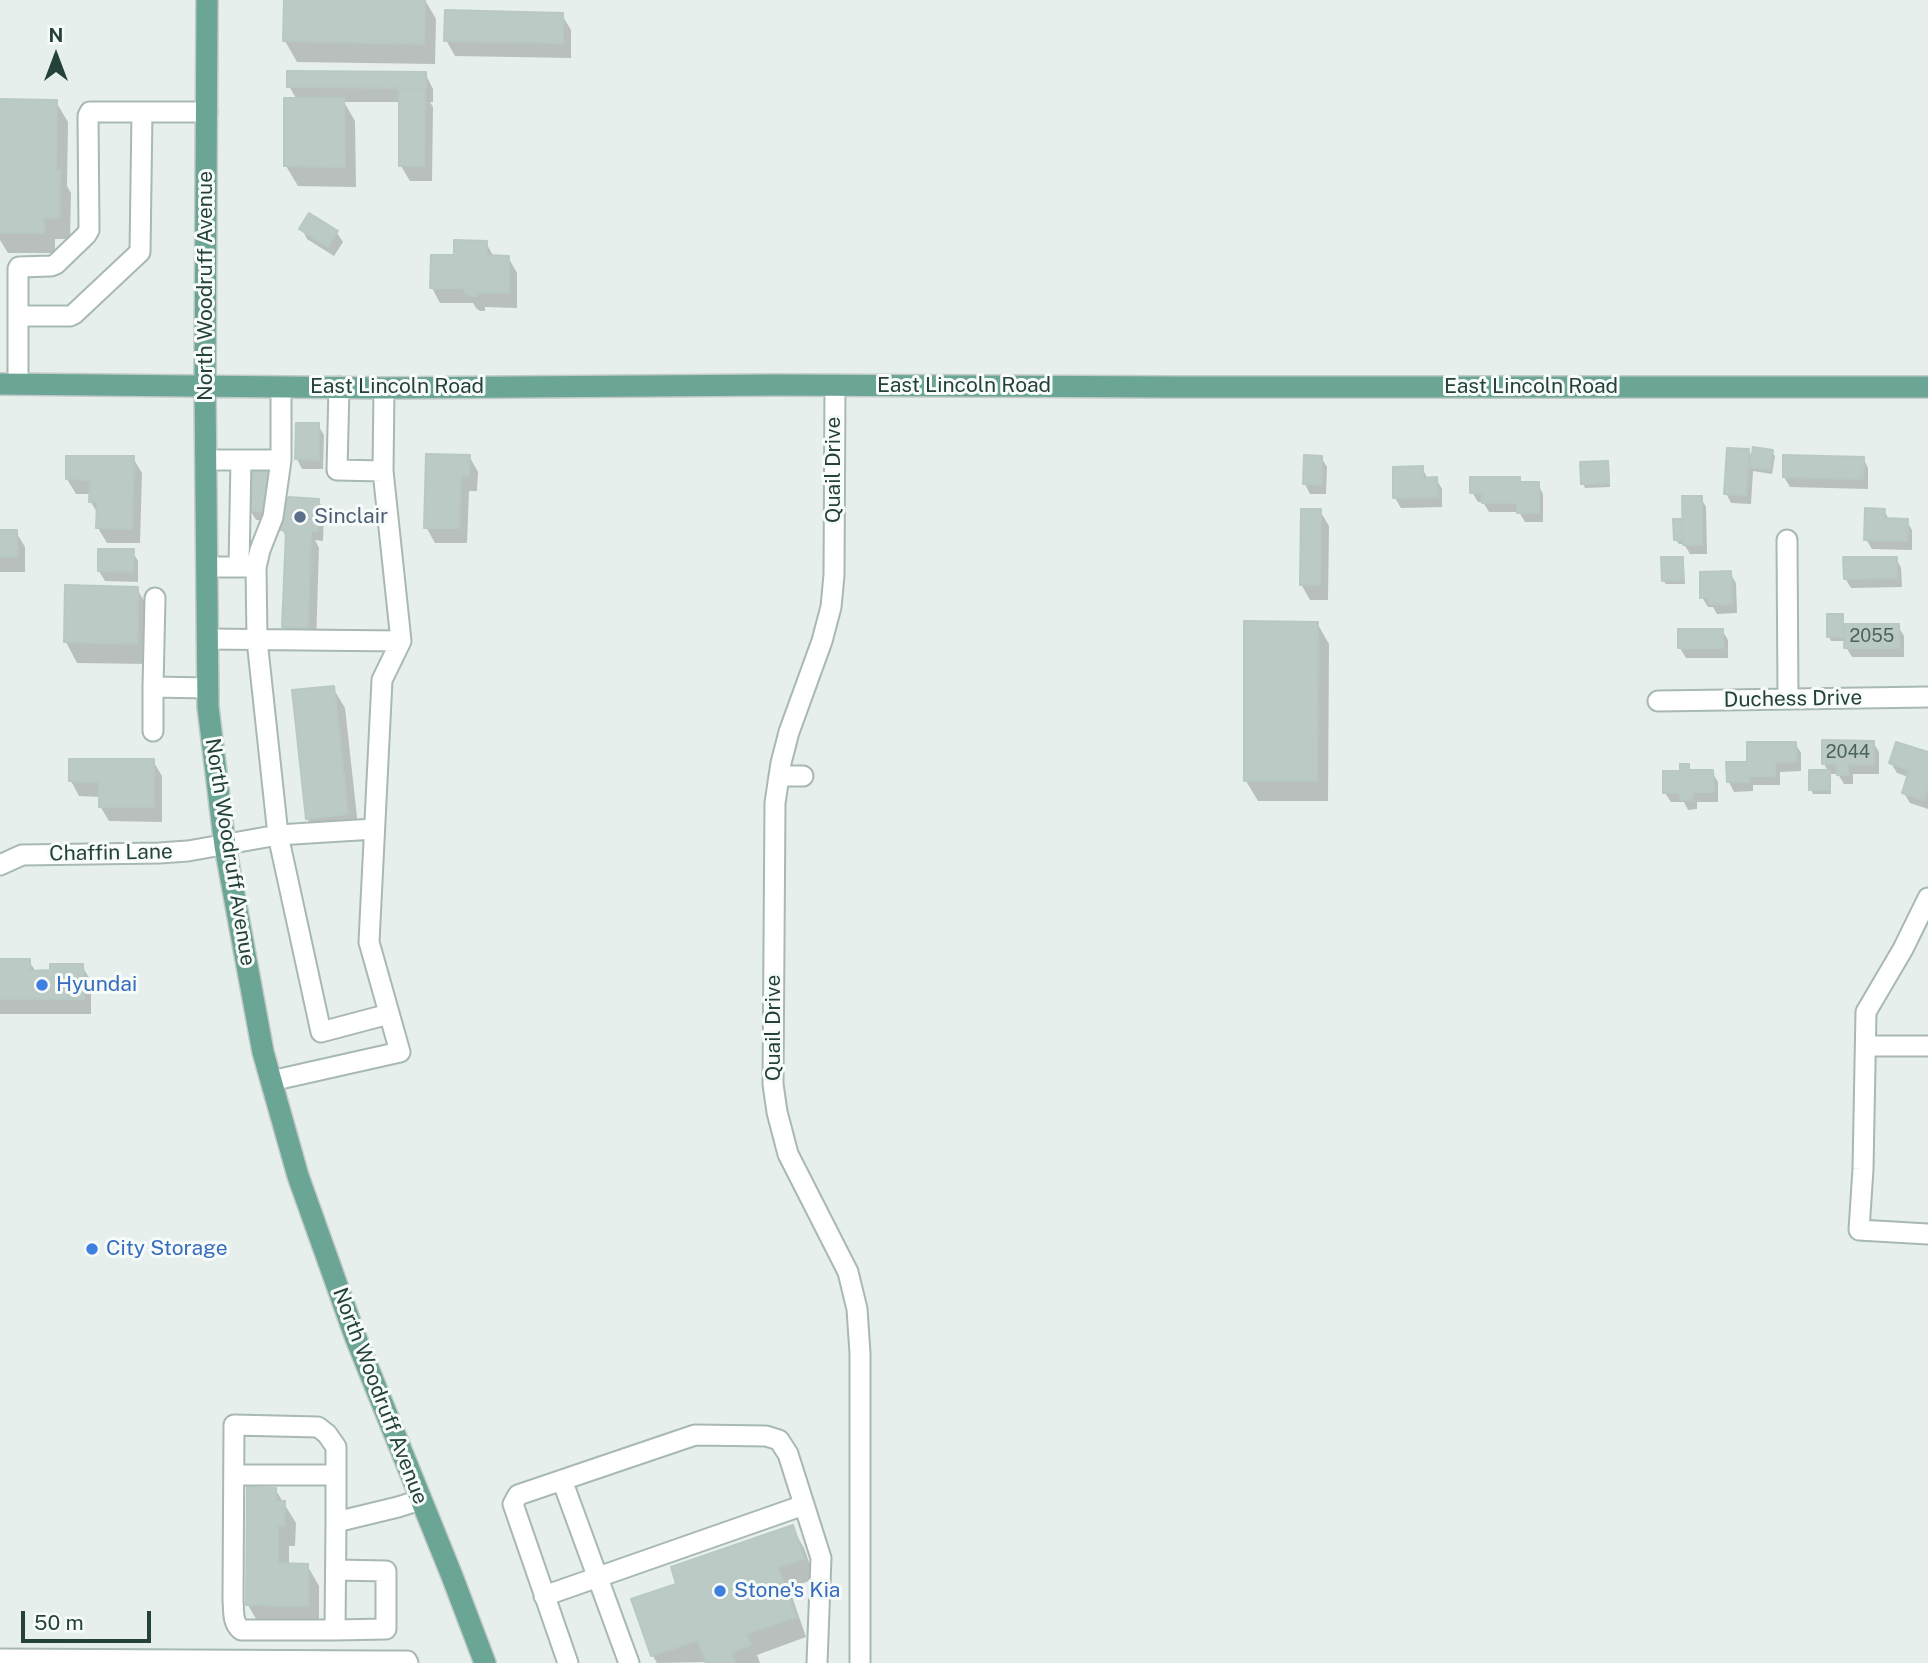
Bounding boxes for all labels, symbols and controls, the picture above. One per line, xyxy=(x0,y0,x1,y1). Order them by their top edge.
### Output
north arrow xyxy=(21,21,91,91)
text: N xyxy=(49,24,63,46)
street label: North Woodruff Avenue xyxy=(193,171,219,401)
street label: East Lincoln Road xyxy=(877,373,1051,399)
street label: East Lincoln Road xyxy=(310,374,484,400)
street label: East Lincoln Road xyxy=(1444,374,1618,400)
street label: Quail Drive xyxy=(821,417,847,523)
place label: Sinclair xyxy=(314,504,388,530)
marker: Sinclair xyxy=(292,509,308,525)
house number: 2055 xyxy=(1850,625,1894,647)
street label: Duchess Drive xyxy=(1724,685,1862,713)
street label: North Woodruff Avenue xyxy=(200,736,260,968)
house number: 2044 xyxy=(1826,741,1870,763)
street label: Chaffin Lane xyxy=(49,839,173,867)
place label: Hyundai xyxy=(56,972,137,998)
street label: Quail Drive xyxy=(761,975,787,1081)
marker: Hyundai xyxy=(34,977,50,993)
place label: City Storage xyxy=(106,1236,228,1262)
marker: City Storage xyxy=(84,1241,100,1257)
street label: North Woodruff Avenue xyxy=(327,1284,433,1508)
place label: Stone's Kia xyxy=(734,1578,840,1604)
marker: Stone's Kia xyxy=(712,1583,728,1599)
scale bar xyxy=(24,1596,154,1640)
text: 50 m xyxy=(34,1610,84,1635)

